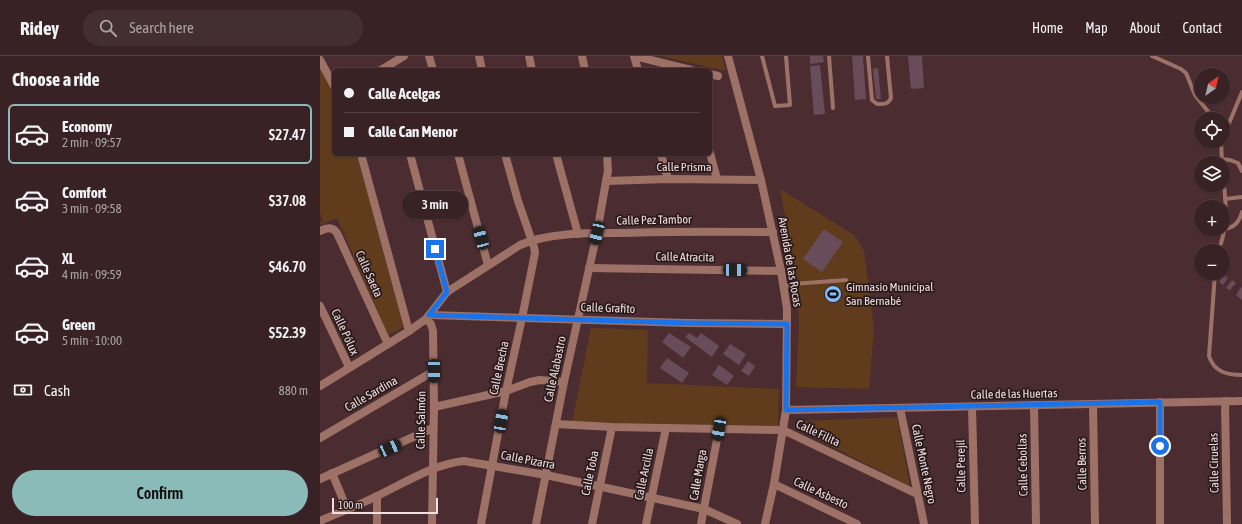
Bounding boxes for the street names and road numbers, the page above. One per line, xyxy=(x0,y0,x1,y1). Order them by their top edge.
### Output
street label: Calle Prisma xyxy=(657,160,711,174)
street label: Calle Pez Tambor xyxy=(616,212,692,228)
street label: Avenida de las Rocas xyxy=(775,216,805,308)
street label: Calle Saeta xyxy=(353,249,385,299)
street label: Calle Atracita xyxy=(655,249,715,265)
street label: Calle Grafito xyxy=(580,300,636,316)
street label: Calle Pólux xyxy=(328,307,362,358)
street label: Calle Alabastro xyxy=(541,334,569,403)
street label: Calle Brecha xyxy=(486,340,512,396)
street label: Calle Sardina xyxy=(342,373,400,415)
street label: Calle de las Huertas xyxy=(971,386,1057,402)
street label: Calle Salmón xyxy=(413,391,429,449)
street label: Calle Filita xyxy=(794,417,842,449)
street label: Calle Monte Negro xyxy=(909,423,939,505)
street label: Calle Ciruelas xyxy=(1206,433,1222,493)
street label: Calle Cebollas xyxy=(1015,434,1031,496)
street label: Calle Perejil xyxy=(954,438,968,493)
street label: Calle Berros xyxy=(1075,438,1089,490)
street label: Calle Arcilla xyxy=(632,447,656,501)
street label: Calle Pizarra xyxy=(500,448,556,472)
street label: Calle Marga xyxy=(687,448,709,502)
street label: Calle Toba xyxy=(578,449,602,497)
street label: Calle Asbesto xyxy=(791,474,851,512)

